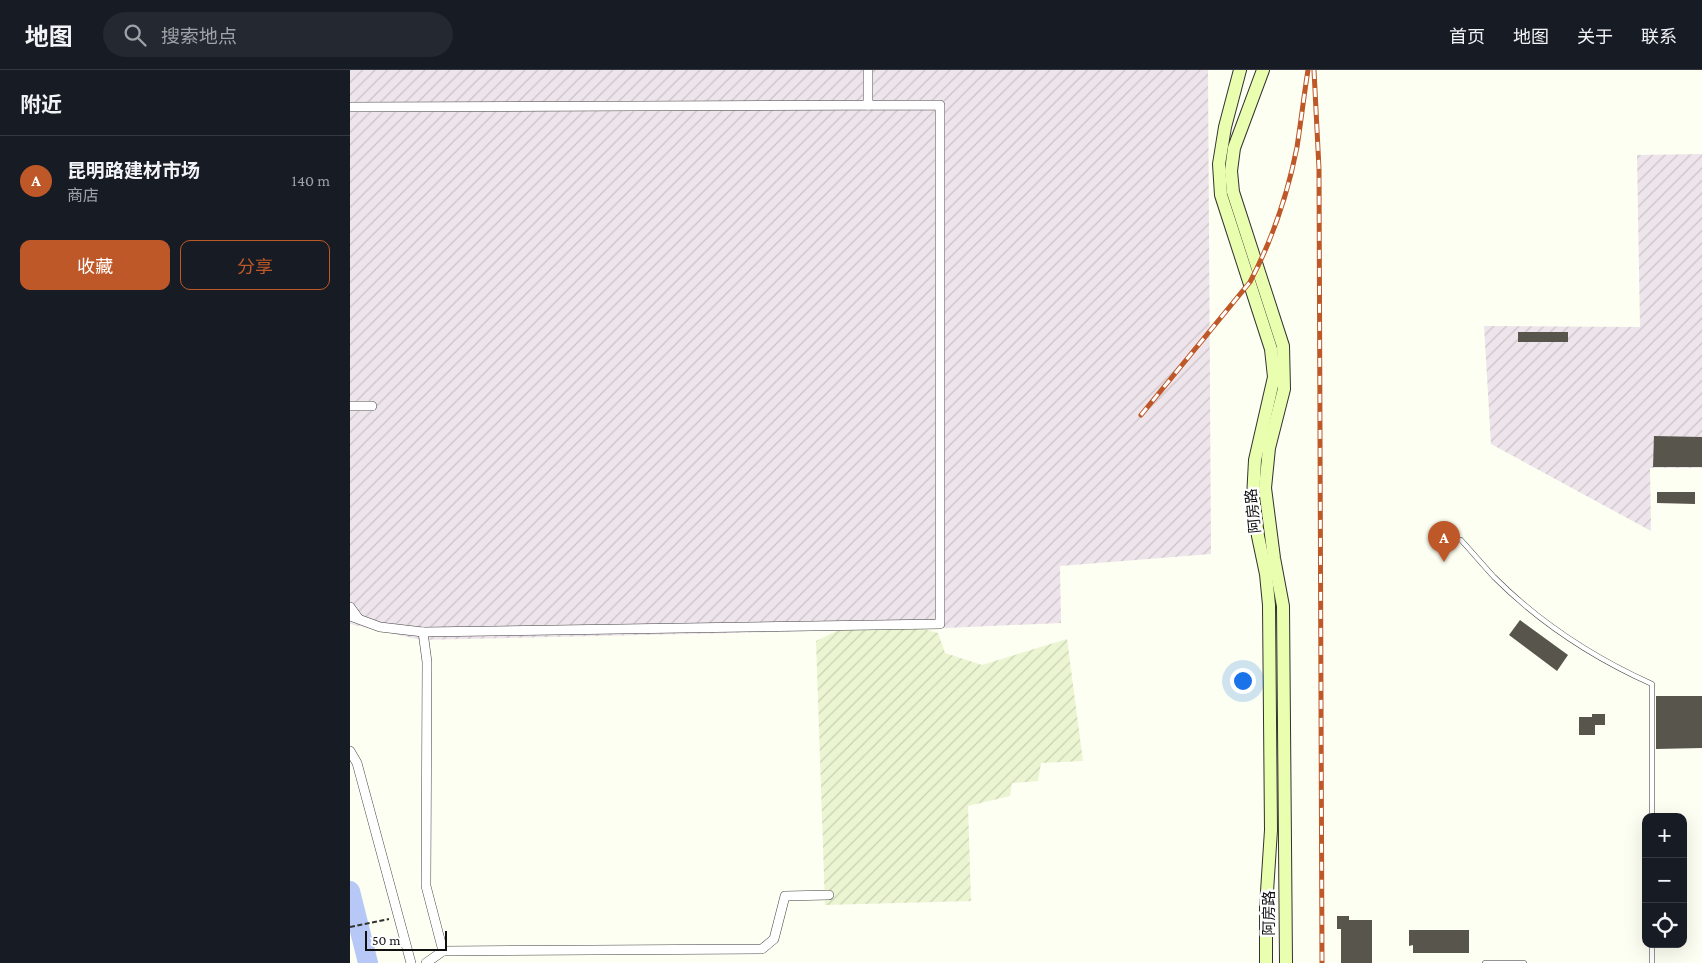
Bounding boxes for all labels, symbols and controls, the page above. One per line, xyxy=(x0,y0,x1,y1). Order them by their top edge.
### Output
search box xyxy=(103,12,453,57)
icon: search xyxy=(121,21,149,49)
text: 地图 xyxy=(25,23,73,50)
text: 搜索地点 xyxy=(161,26,237,47)
text: 首页 xyxy=(1449,27,1485,47)
text: 地图 xyxy=(1513,27,1549,47)
text: 关于 xyxy=(1577,27,1613,47)
text: 联系 xyxy=(1641,27,1677,47)
text: 附近 xyxy=(20,93,62,117)
text: 昆明路建材市场 xyxy=(67,160,200,181)
text: A xyxy=(31,172,41,189)
text: 140 m xyxy=(292,172,330,189)
text: 商店 xyxy=(67,187,99,204)
button: 收藏 xyxy=(20,240,170,290)
button: 分享 xyxy=(180,240,330,290)
street label: 阿房路 xyxy=(1243,488,1263,534)
pin: A xyxy=(1428,521,1460,562)
your location xyxy=(1230,668,1256,694)
map controls xyxy=(1642,813,1687,948)
button: + xyxy=(1642,813,1687,858)
button: − xyxy=(1642,858,1687,903)
street label: 阿房路 xyxy=(1261,890,1277,936)
button: locate xyxy=(1642,903,1687,948)
scale bar xyxy=(365,928,448,951)
text: 50 m xyxy=(372,932,400,948)

